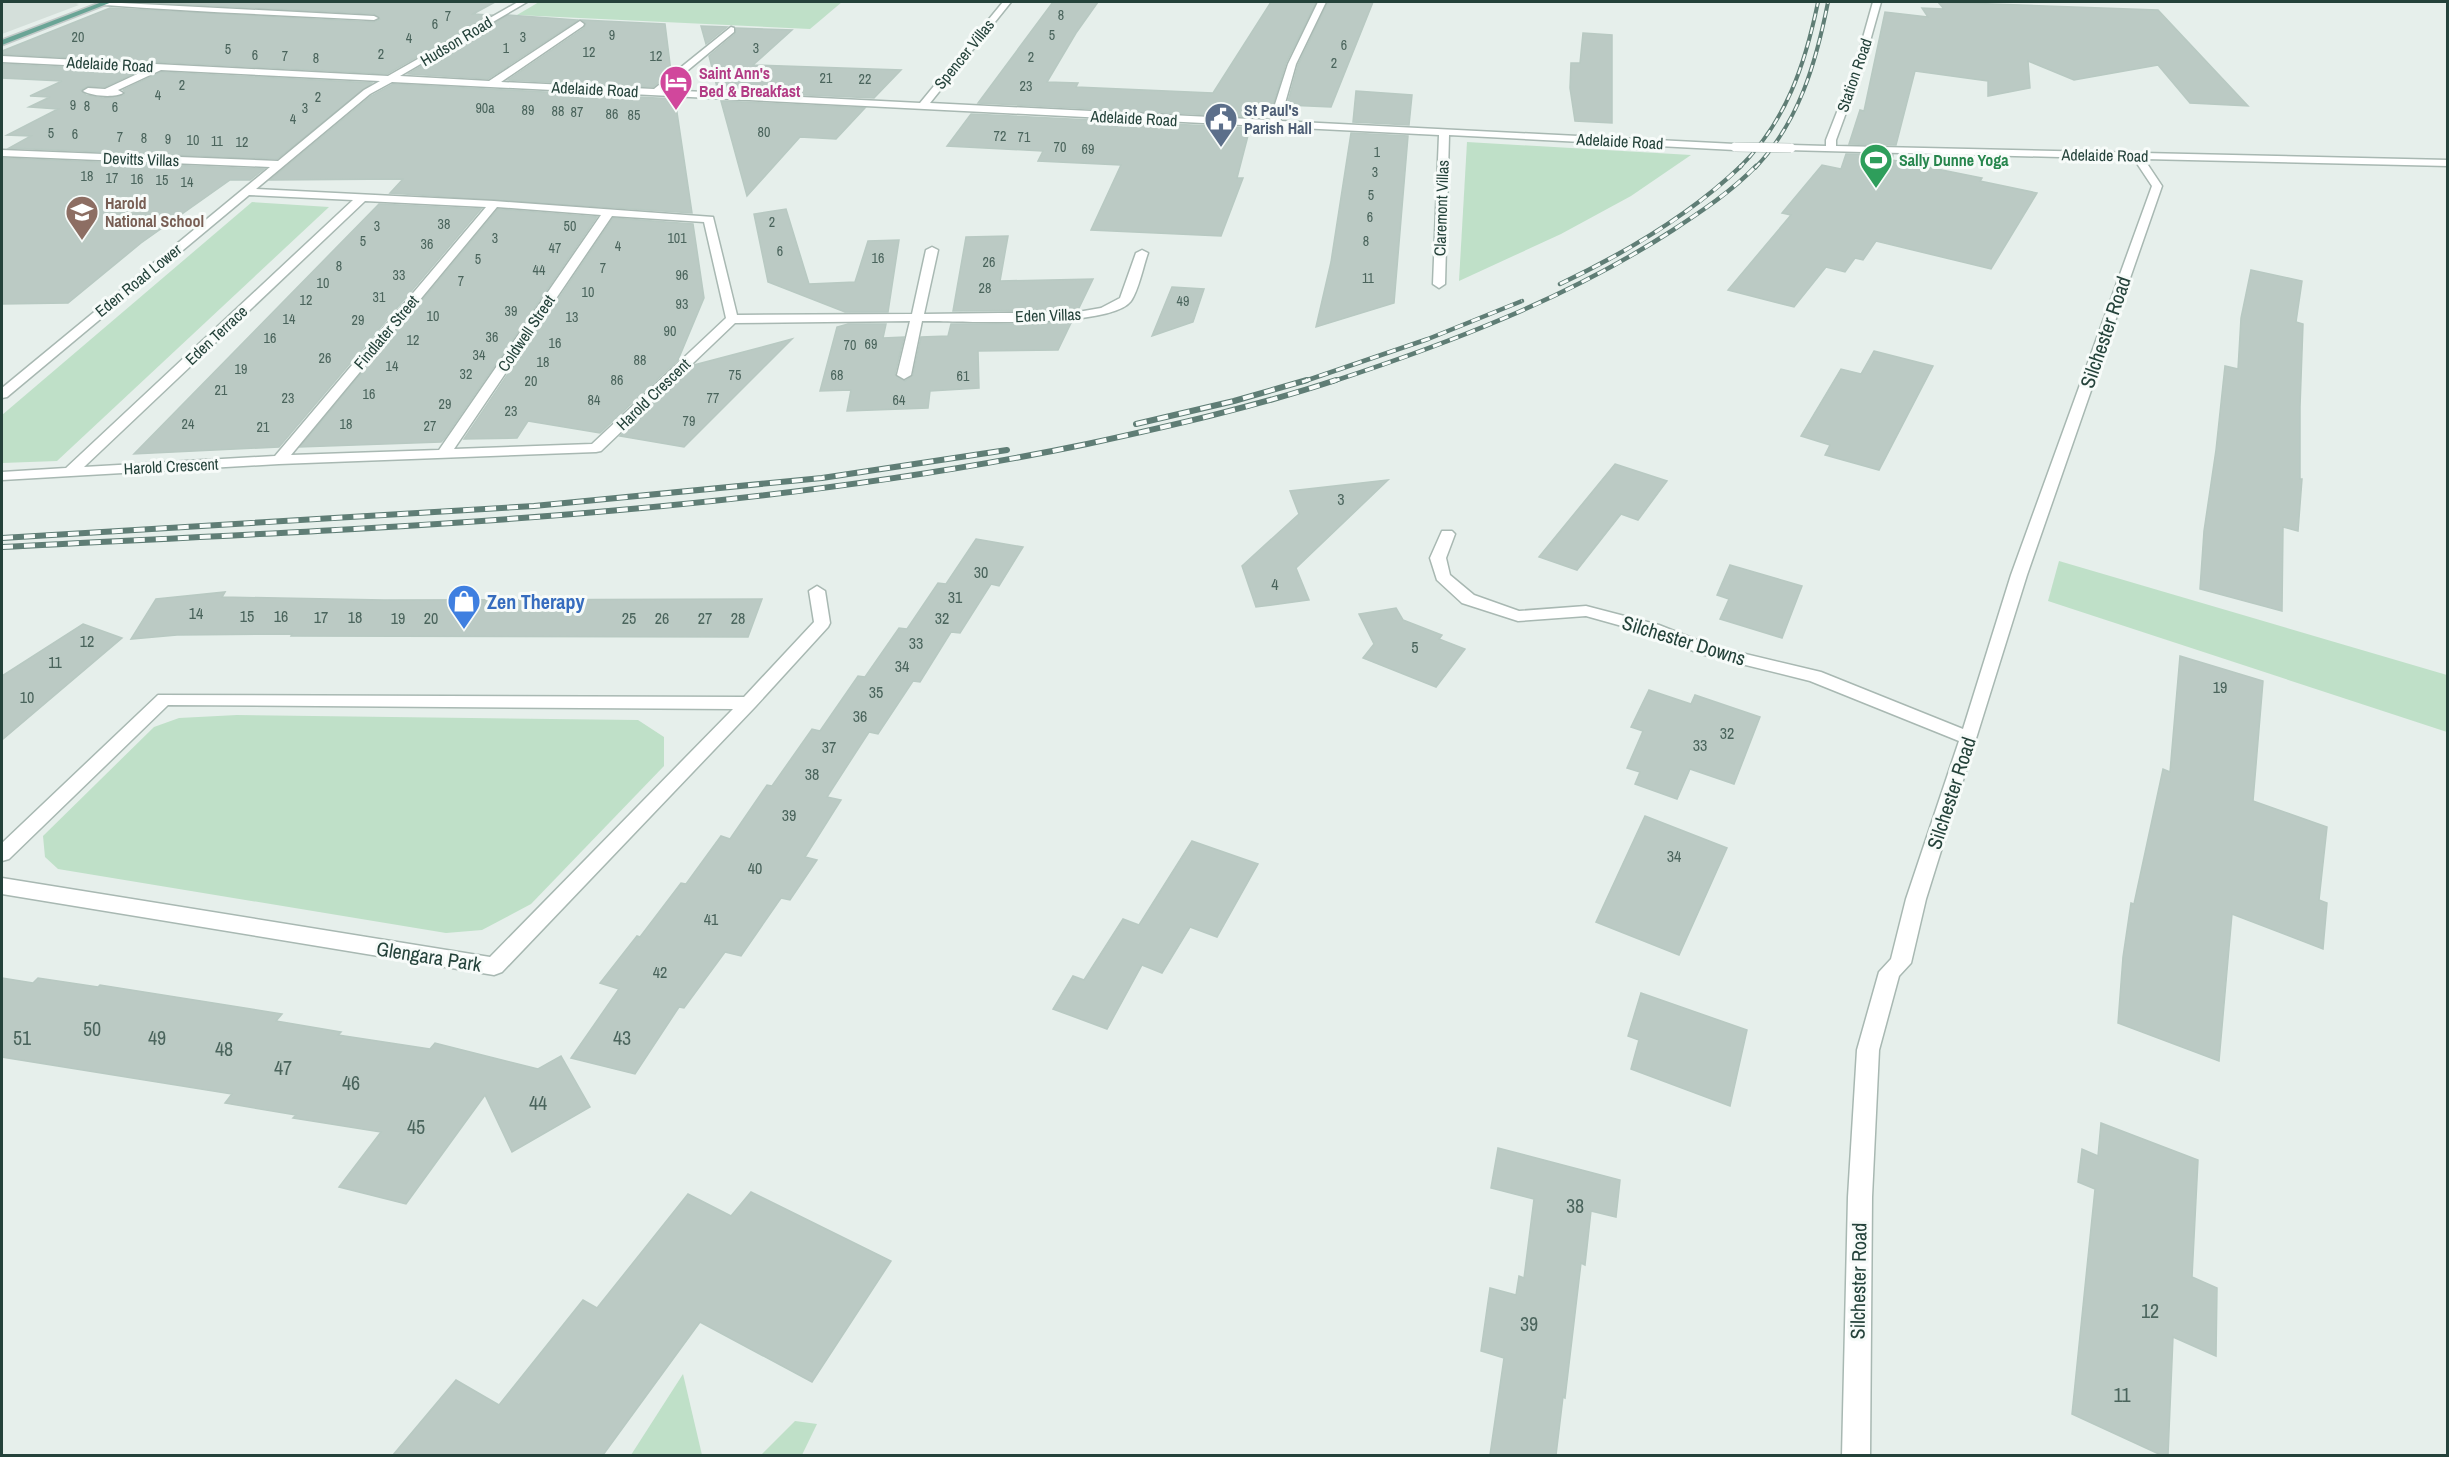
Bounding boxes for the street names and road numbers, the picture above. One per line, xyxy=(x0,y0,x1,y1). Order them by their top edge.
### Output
street label: Hudson Road xyxy=(416,11,496,71)
street label: Spencer Villas xyxy=(929,14,999,94)
street label: Station Road xyxy=(1831,35,1877,115)
street label: Adelaide Road xyxy=(65,51,154,77)
street label: Adelaide Road xyxy=(550,76,639,102)
street label: Adelaide Road xyxy=(1089,105,1178,131)
street label: Adelaide Road xyxy=(1575,128,1664,154)
street label: Adelaide Road xyxy=(2060,143,2149,167)
street label: Devitts Villas xyxy=(102,147,180,171)
street label: Claremont Villas xyxy=(1428,160,1454,256)
street label: Eden Road Lower xyxy=(90,238,186,322)
street label: Silchester Road xyxy=(2073,272,2137,392)
street label: Findlater Street xyxy=(349,290,424,374)
street label: Coldwell Street xyxy=(492,290,560,376)
street label: Eden Terrace xyxy=(180,300,252,370)
street label: Eden Villas xyxy=(1015,303,1081,327)
street label: Harold Crescent xyxy=(611,353,695,435)
street label: Harold Crescent xyxy=(123,453,219,479)
street label: Silchester Downs xyxy=(1619,608,1749,672)
street label: Silchester Road xyxy=(1920,733,1982,853)
street label: Glengara Park xyxy=(375,934,484,978)
street label: Silchester Road xyxy=(1843,1222,1873,1340)

